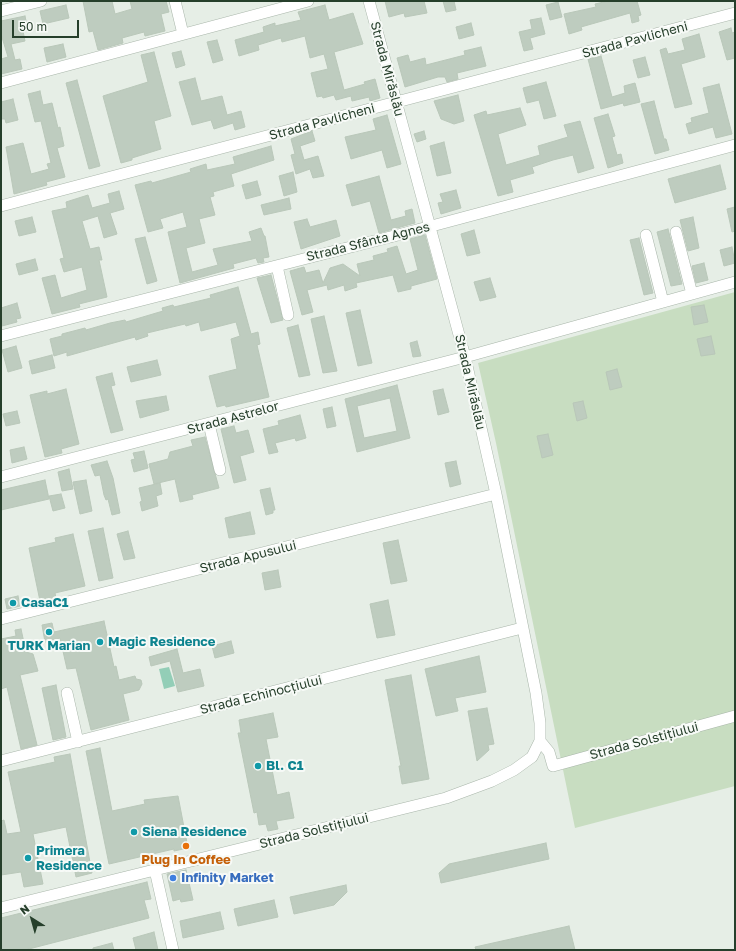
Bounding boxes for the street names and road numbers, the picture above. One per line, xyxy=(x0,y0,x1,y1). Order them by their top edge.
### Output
street label: Strada Pavlicheni xyxy=(581,18,689,62)
street label: Strada Mirăslău xyxy=(367,20,407,118)
street label: Strada Pavlicheni xyxy=(268,100,376,144)
street label: Strada Sfânta Agnes xyxy=(305,219,431,265)
street label: Strada Mirăslău xyxy=(451,333,489,431)
street label: Strada Astrelor xyxy=(185,398,281,438)
street label: Strada Apusului xyxy=(198,537,298,577)
street label: Strada Echinocțiului xyxy=(198,672,324,718)
street label: Strada Solstițiului xyxy=(588,719,700,763)
street label: Strada Solstițiului xyxy=(258,810,370,852)

